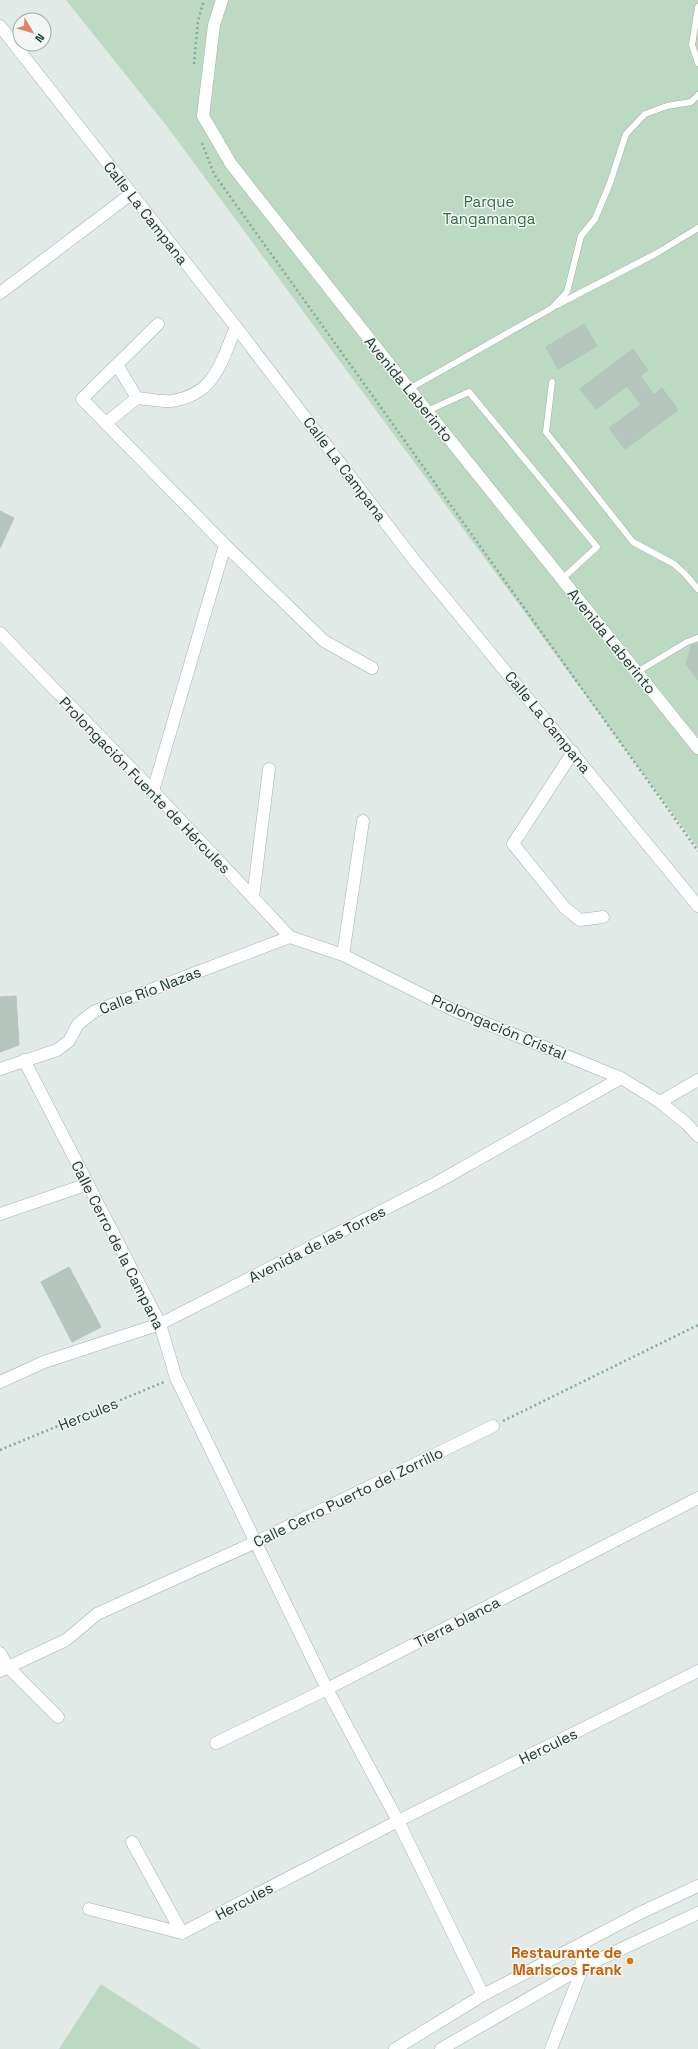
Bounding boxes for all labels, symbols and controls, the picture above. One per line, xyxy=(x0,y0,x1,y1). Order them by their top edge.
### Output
north arrow xyxy=(12,12,52,52)
text: N xyxy=(32,31,48,45)
street label: Calle La Campana xyxy=(100,157,193,269)
park label: Parque Tangamanga xyxy=(443,192,536,228)
street label: Avenida Laberinto xyxy=(361,332,457,446)
street label: Calle La Campana xyxy=(299,413,391,525)
street label: Avenida Laberinto xyxy=(564,584,660,698)
street label: Calle La Campana xyxy=(501,667,595,777)
street label: Prolongación Fuente de Hércules xyxy=(55,693,235,877)
street label: Calle Río Nazas xyxy=(96,962,204,1018)
street label: Prolongación Cristal xyxy=(429,990,569,1064)
street label: Calle Cerro de la Campana xyxy=(67,1157,169,1333)
street label: Avenida de las Torres xyxy=(245,1201,389,1287)
street label: Hercules xyxy=(55,1393,121,1435)
street label: Calle Cerro Puerto del Zorrillo xyxy=(250,1443,446,1551)
street label: Tierra blanca xyxy=(411,1592,503,1652)
street label: Hercules xyxy=(516,1724,580,1768)
street label: Hercules xyxy=(212,1878,276,1924)
place label: Restaurante de Mariscos Frank xyxy=(511,1943,623,1979)
marker: Restaurante de Mariscos Frank xyxy=(625,1956,635,1966)

